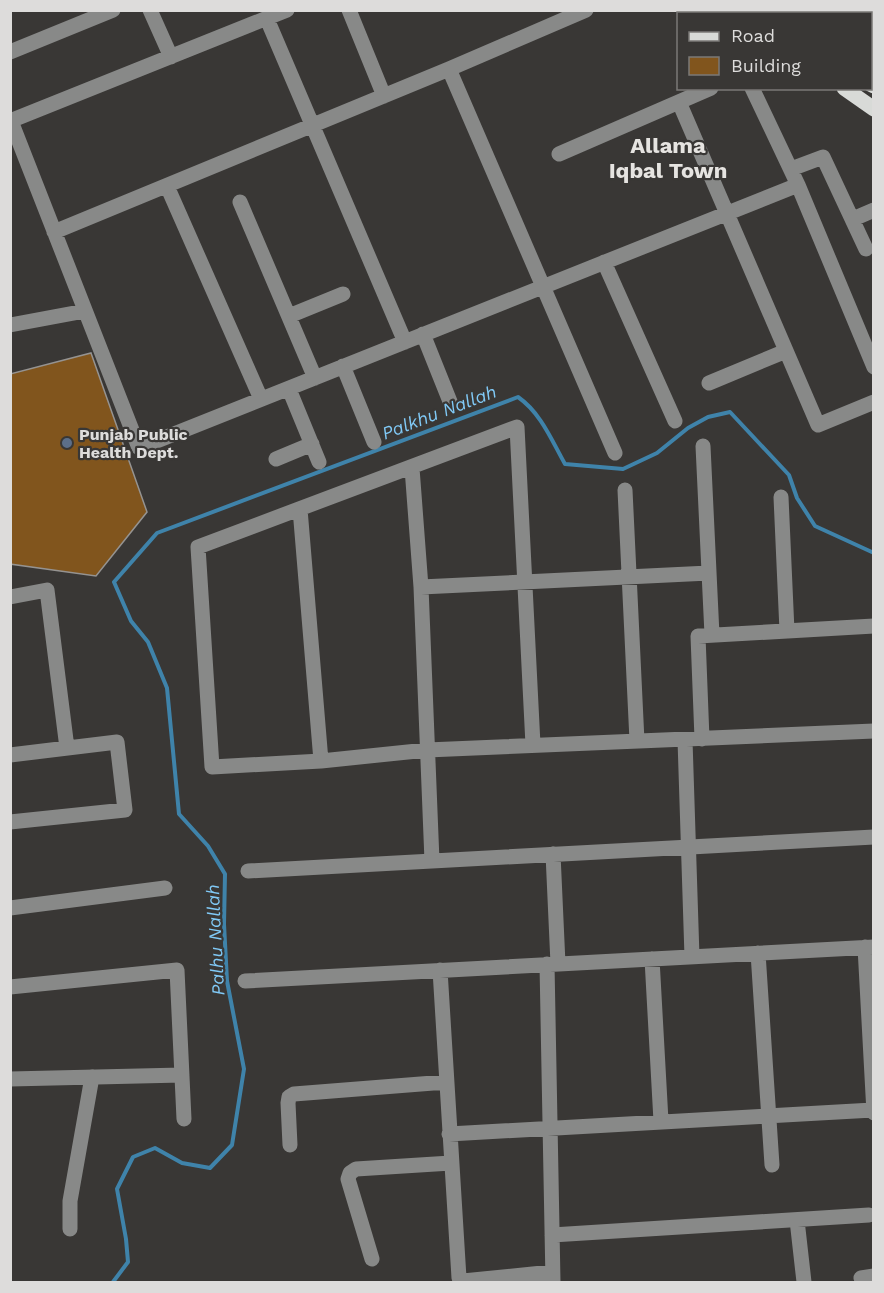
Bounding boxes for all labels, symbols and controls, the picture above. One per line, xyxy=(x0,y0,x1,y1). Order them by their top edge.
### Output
legend xyxy=(677,12,872,90)
text: Road xyxy=(731,25,775,46)
text: Building xyxy=(731,55,801,76)
district label: Allama Iqbal Town xyxy=(609,133,727,183)
water label: Palkhu Nallah xyxy=(379,380,499,444)
place label: Punjab Public Health Dept. xyxy=(79,425,188,462)
marker: Punjab Public Health Dept. xyxy=(60,436,74,450)
water label: Palhu Nallah xyxy=(202,884,228,996)

